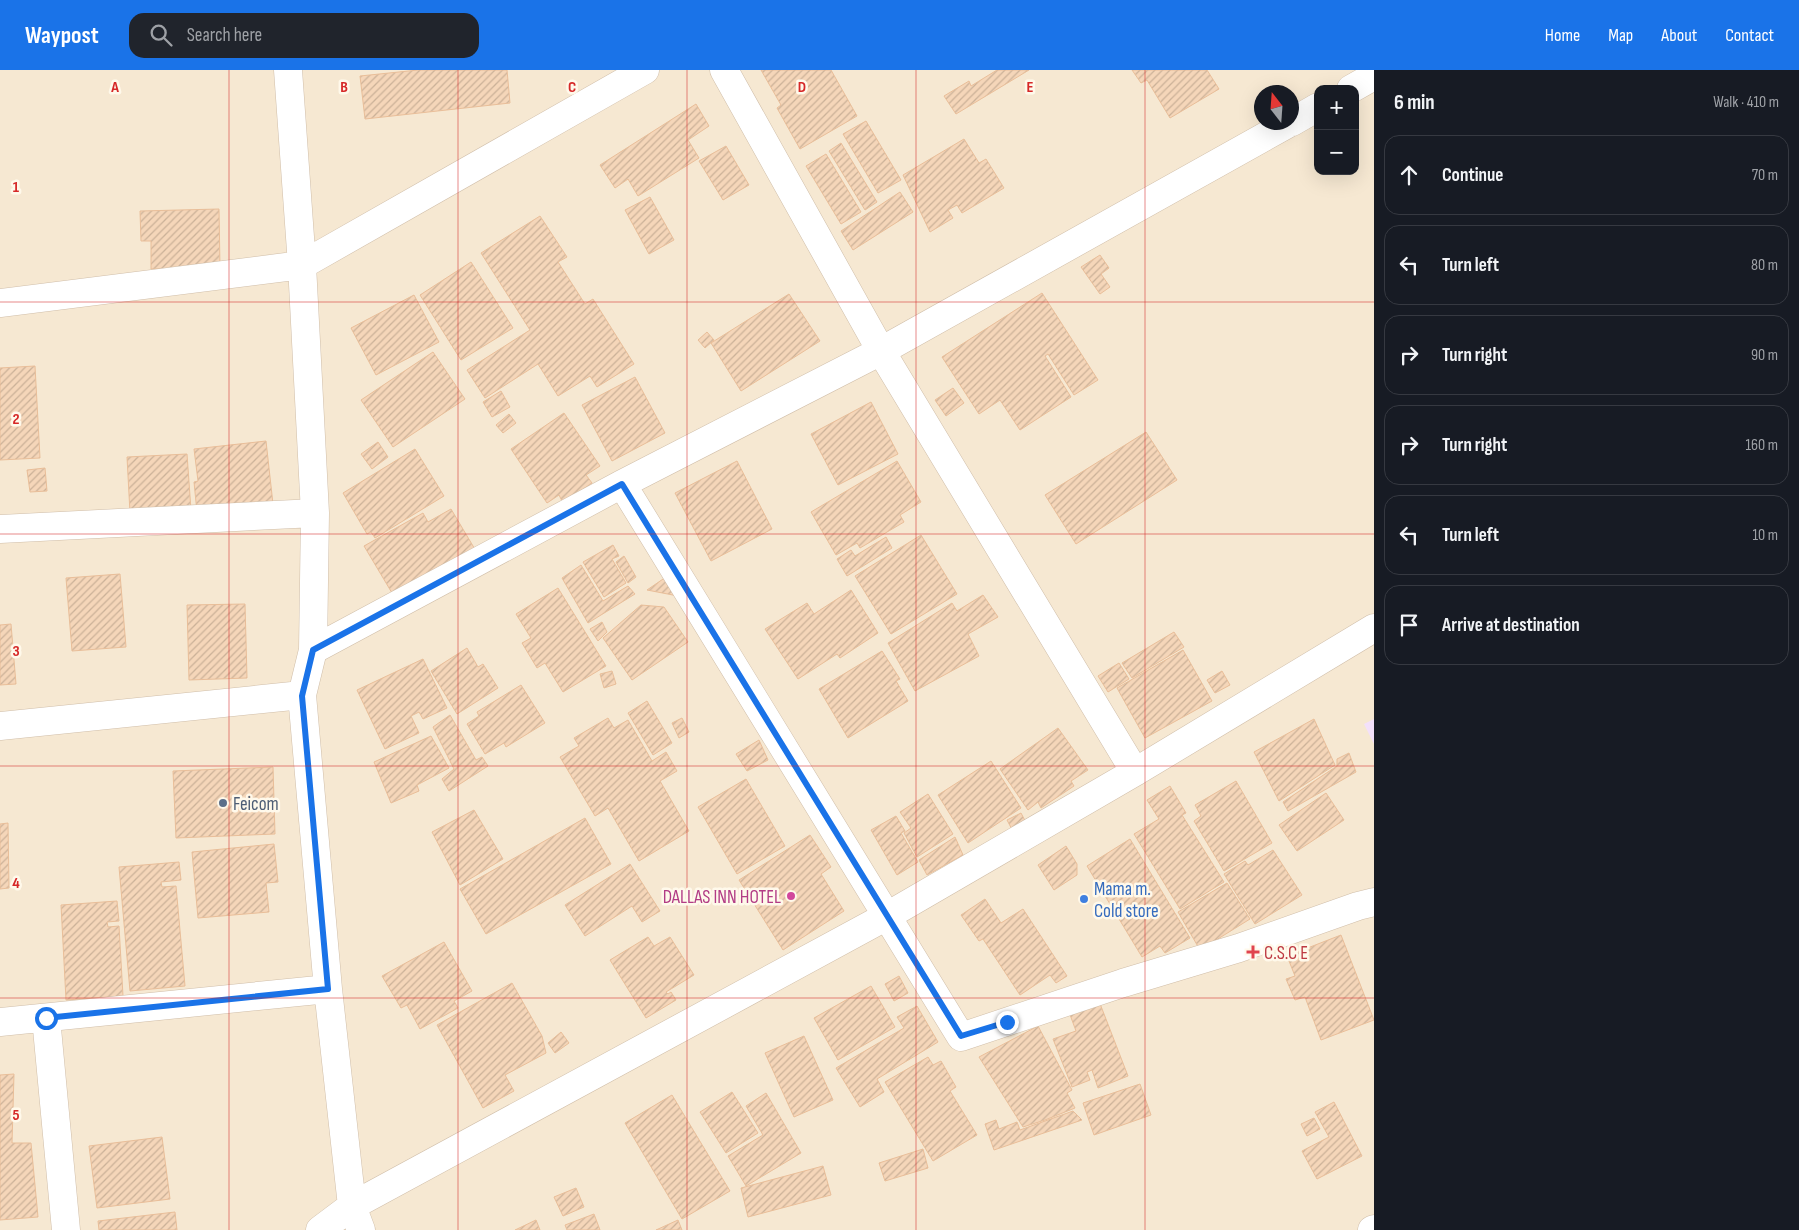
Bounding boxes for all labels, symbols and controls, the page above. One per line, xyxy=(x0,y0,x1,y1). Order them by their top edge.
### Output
search box xyxy=(129,13,479,58)
text: Waypost xyxy=(25,21,99,50)
icon: search xyxy=(147,21,175,49)
text: Search here xyxy=(187,24,262,47)
text: Home xyxy=(1545,25,1580,46)
text: Map xyxy=(1608,25,1633,46)
text: About xyxy=(1661,25,1697,46)
text: Contact xyxy=(1725,25,1774,46)
text: A xyxy=(110,78,119,97)
text: B xyxy=(340,78,348,97)
text: C xyxy=(568,78,576,97)
text: D xyxy=(798,78,806,97)
text: E xyxy=(1027,78,1034,97)
north arrow xyxy=(1254,85,1299,130)
map controls xyxy=(1314,85,1359,175)
button: + xyxy=(1314,85,1359,130)
text: 6 min xyxy=(1394,90,1435,115)
text: Walk · 410 m xyxy=(1713,93,1779,112)
button: − xyxy=(1314,130,1359,175)
icon: ahead xyxy=(1395,161,1423,189)
text: Continue xyxy=(1442,164,1503,187)
text: 70 m xyxy=(1752,166,1778,185)
text: 1 xyxy=(13,178,20,197)
icon: left xyxy=(1395,251,1423,279)
text: Turn left xyxy=(1442,254,1499,277)
text: 80 m xyxy=(1751,256,1778,275)
icon: right xyxy=(1395,341,1423,369)
text: Turn right xyxy=(1442,344,1507,367)
text: 90 m xyxy=(1751,346,1778,365)
text: 2 xyxy=(12,410,20,429)
icon: right xyxy=(1395,431,1423,459)
text: Turn right xyxy=(1442,434,1507,457)
text: 160 m xyxy=(1745,436,1778,455)
icon: left xyxy=(1395,521,1423,549)
text: Turn left xyxy=(1442,524,1499,547)
text: 10 m xyxy=(1752,526,1778,545)
icon: arrive xyxy=(1395,611,1423,639)
text: Arrive at destination xyxy=(1442,614,1580,637)
text: 3 xyxy=(12,642,20,661)
place label: Feicom xyxy=(233,793,279,816)
marker: Feicom xyxy=(217,797,229,809)
text: 4 xyxy=(12,874,20,893)
place label: Mama m. Cold store xyxy=(1094,878,1159,923)
place label: DALLAS INN HOTEL xyxy=(663,886,781,909)
marker: DALLAS INN HOTEL xyxy=(785,890,797,902)
marker: Mama m. Cold store xyxy=(1078,893,1090,905)
place label: C.S.C E xyxy=(1264,942,1308,965)
marker: C.S.C E xyxy=(1246,945,1260,959)
route start xyxy=(35,1007,58,1030)
route end xyxy=(996,1011,1019,1034)
text: 5 xyxy=(12,1106,20,1125)

